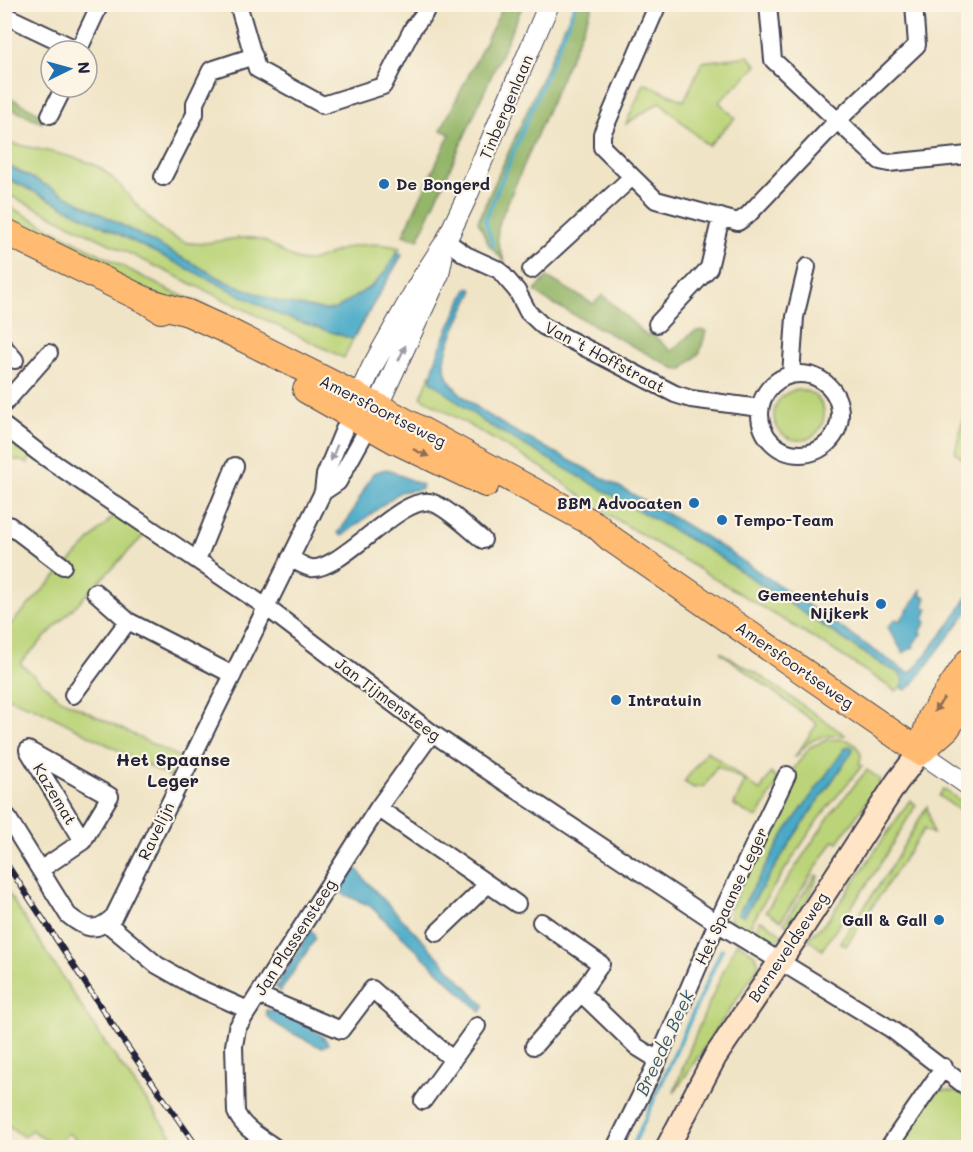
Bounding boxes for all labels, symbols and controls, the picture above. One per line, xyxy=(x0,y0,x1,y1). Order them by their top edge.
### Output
north arrow xyxy=(39,39,99,99)
street label: Tinbergenlaan xyxy=(474,51,537,162)
text: N xyxy=(73,61,95,75)
place label: De Bongerd xyxy=(396,173,490,194)
marker: De Bongerd xyxy=(377,177,391,191)
street label: Van 't Hoffstraat xyxy=(542,316,669,397)
one-way arrow xyxy=(397,345,406,362)
street label: Amersfoortseweg xyxy=(316,370,450,451)
one-way arrow xyxy=(329,444,338,462)
one-way arrow xyxy=(412,448,429,457)
place label: BBM Advocaten xyxy=(557,492,682,513)
marker: BBM Advocaten xyxy=(687,496,701,510)
place label: Tempo-Team xyxy=(734,509,834,530)
marker: Tempo-Team xyxy=(715,513,729,527)
place label: Gemeentehuis Nijkerk xyxy=(758,584,869,623)
marker: Gemeentehuis Nijkerk xyxy=(874,597,888,611)
street label: Amersfoortseweg xyxy=(732,616,858,713)
street label: Jan Tijmensteeg xyxy=(331,652,445,745)
place label: Intratuin xyxy=(628,689,701,710)
marker: Intratuin xyxy=(609,693,623,707)
one-way arrow xyxy=(934,697,945,713)
district label: Het Spaanse Leger xyxy=(116,747,231,792)
street label: Kazemat xyxy=(29,759,82,828)
street label: Ravelijn xyxy=(133,798,179,863)
street label: Het Spaanse Leger xyxy=(689,824,772,968)
street label: Jan Plassensteeg xyxy=(249,875,340,999)
street label: Barneveldseweg xyxy=(743,888,832,1006)
place label: Gall & Gall xyxy=(842,909,927,930)
marker: Gall & Gall xyxy=(932,913,946,927)
water label: Breede Beek xyxy=(629,986,699,1099)

